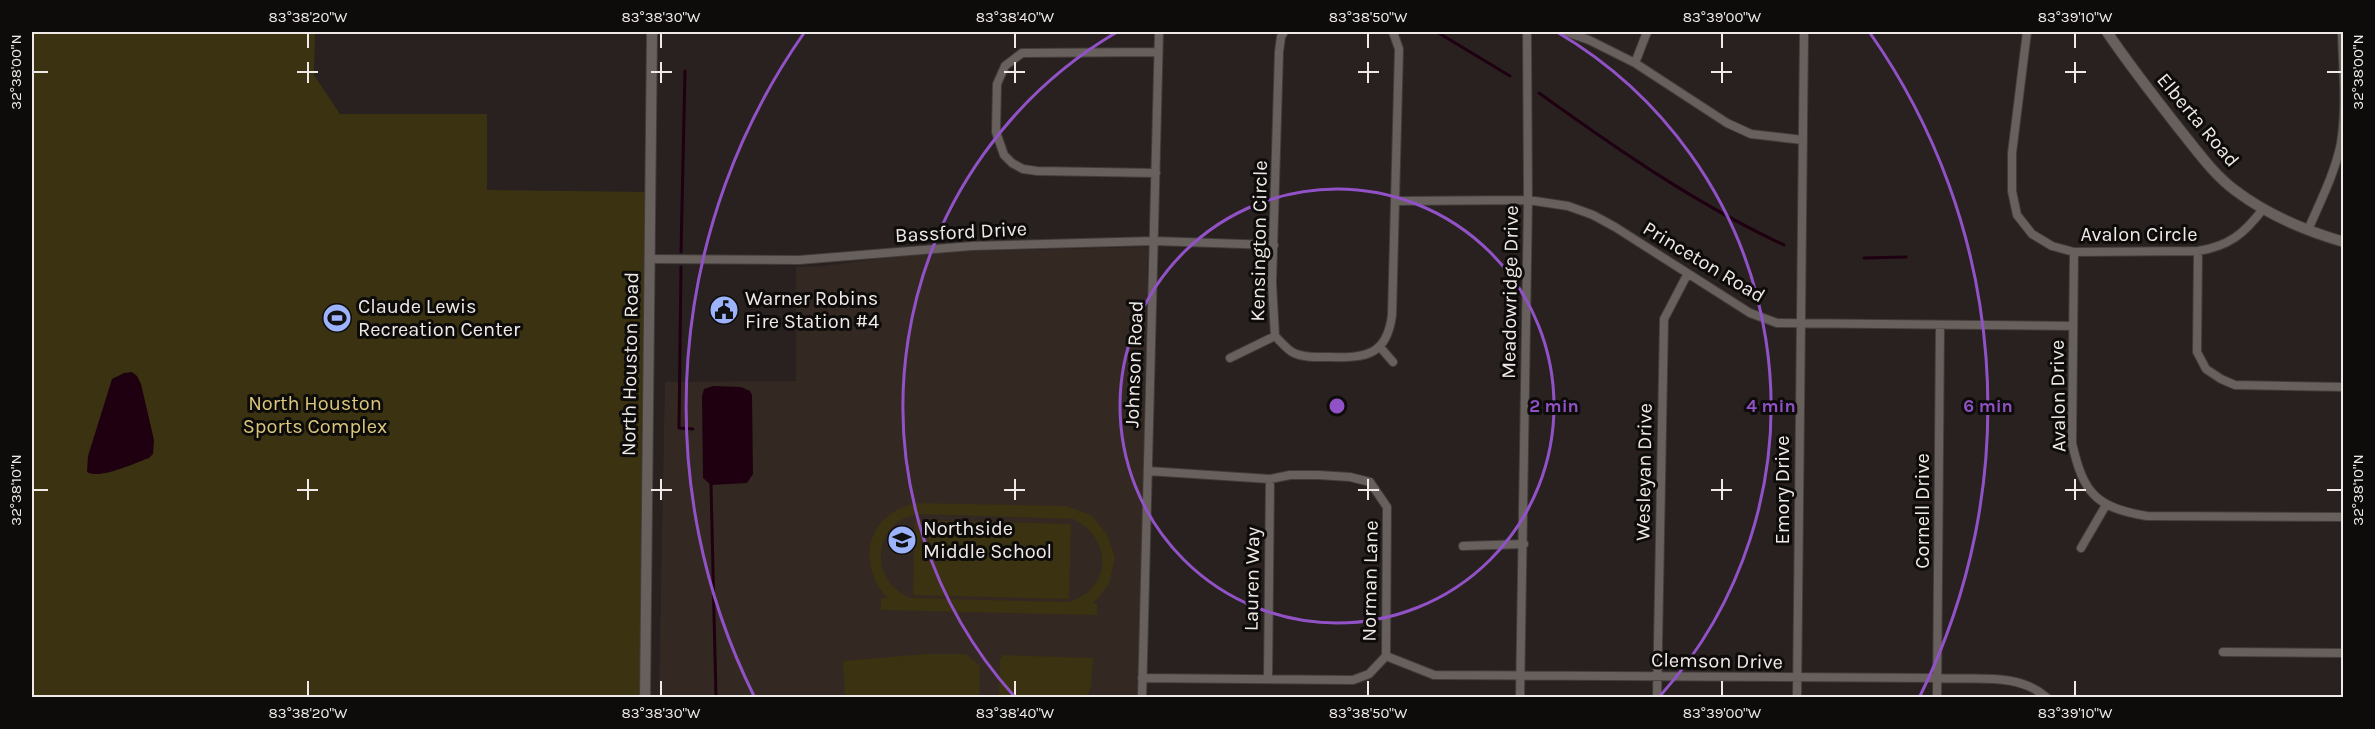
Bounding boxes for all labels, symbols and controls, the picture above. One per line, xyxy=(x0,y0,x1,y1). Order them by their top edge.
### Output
text: 83°38'20"W xyxy=(269,8,348,26)
text: 83°38'30"W xyxy=(621,8,701,26)
text: 83°38'40"W xyxy=(976,8,1055,26)
text: 83°38'50"W xyxy=(1329,8,1408,26)
text: 83°39'00"W xyxy=(1683,8,1762,26)
text: 83°39'10"W xyxy=(2038,8,2113,26)
text: 32°38'00"N xyxy=(7,34,25,110)
text: 32°38'00"N xyxy=(2349,34,2367,110)
street label: Elberta Road xyxy=(2152,68,2244,172)
street label: Kensington Circle xyxy=(1246,160,1272,322)
street label: Meadowridge Drive xyxy=(1497,205,1523,379)
street label: Bassford Drive xyxy=(894,217,1028,247)
street label: Princeton Road xyxy=(1639,217,1769,307)
street label: Avalon Circle xyxy=(2080,223,2198,246)
street label: North Houston Road xyxy=(617,272,643,456)
place label: Warner Robins Fire Station #4 xyxy=(745,287,879,333)
public building icon: Warner Robins Fire Station #4 xyxy=(708,294,740,326)
place label: Claude Lewis Recreation Center xyxy=(358,295,521,341)
street label: Johnson Road xyxy=(1120,300,1148,428)
sports icon: Claude Lewis Recreation Center xyxy=(321,302,353,334)
street label: Avalon Drive xyxy=(2046,340,2070,452)
park label: North Houston Sports Complex xyxy=(243,392,387,438)
text: 2 min xyxy=(1529,395,1579,417)
text: 4 min xyxy=(1746,395,1796,417)
text: 6 min xyxy=(1963,395,2013,417)
centre of rings xyxy=(1327,396,1347,416)
street label: Wesleyan Drive xyxy=(1631,403,1657,541)
street label: Emory Drive xyxy=(1771,436,1794,544)
street label: Cornell Drive xyxy=(1911,453,1934,569)
text: 32°38'10"N xyxy=(7,454,25,526)
text: 32°38'10"N xyxy=(2349,454,2367,526)
place label: Northside Middle School xyxy=(923,517,1052,563)
street label: Norman Lane xyxy=(1357,520,1383,642)
school or university icon: Northside Middle School xyxy=(886,524,918,556)
street label: Lauren Way xyxy=(1240,527,1264,631)
street label: Clemson Drive xyxy=(1651,648,1783,674)
text: 83°38'20"W xyxy=(269,704,348,722)
text: 83°38'30"W xyxy=(621,704,701,722)
text: 83°38'40"W xyxy=(976,704,1055,722)
text: 83°38'50"W xyxy=(1329,704,1408,722)
text: 83°39'00"W xyxy=(1683,704,1762,722)
text: 83°39'10"W xyxy=(2038,704,2113,722)

